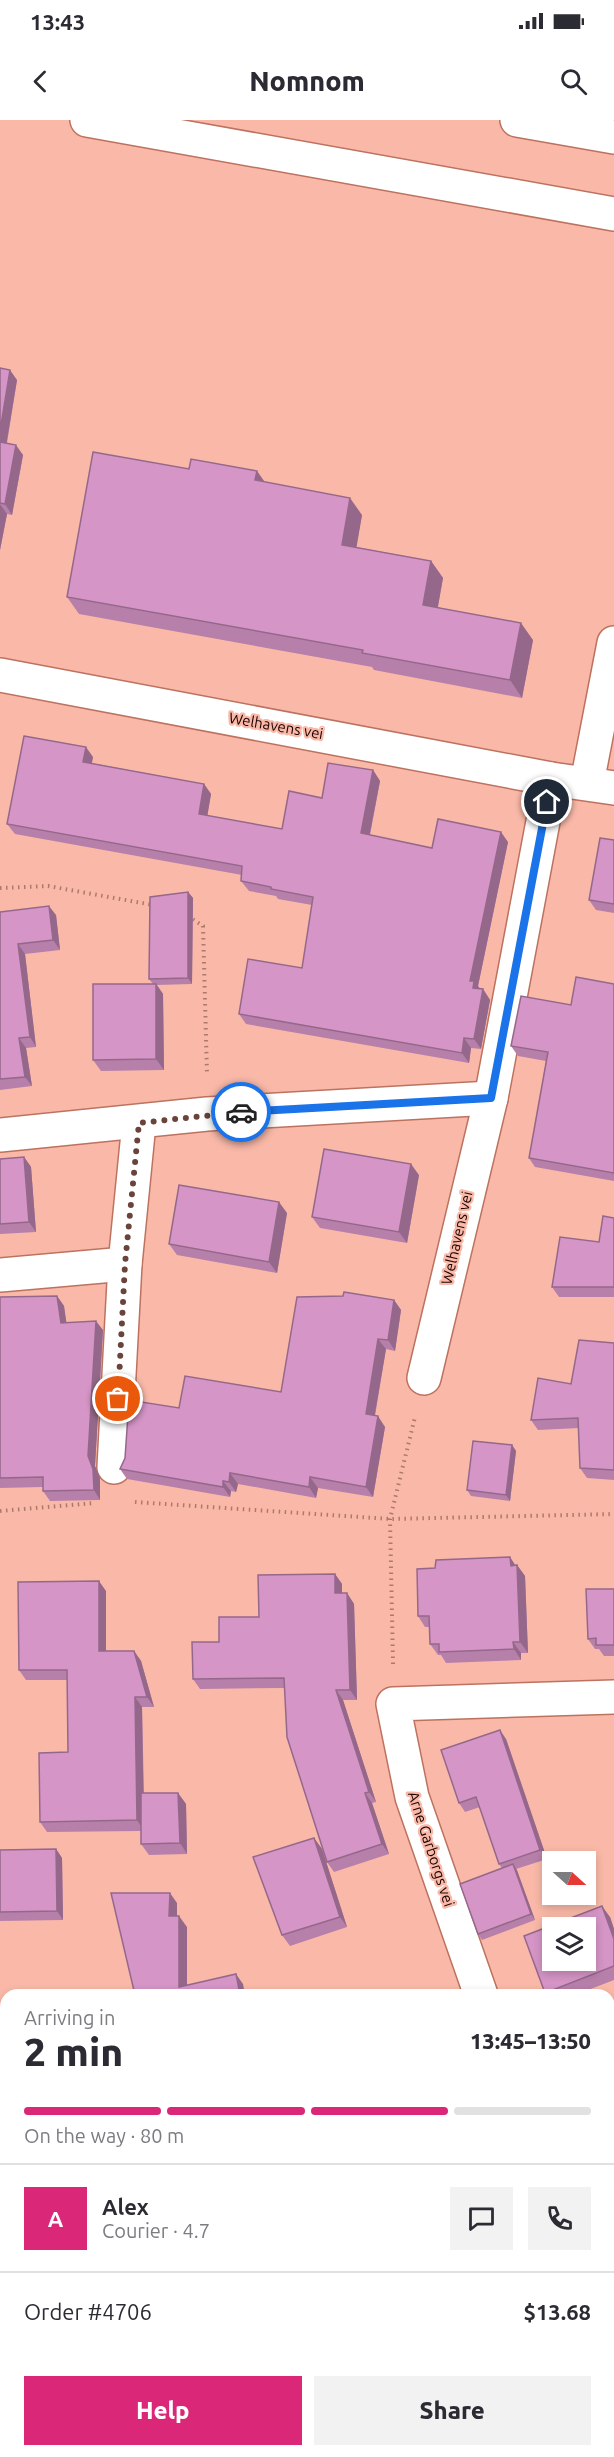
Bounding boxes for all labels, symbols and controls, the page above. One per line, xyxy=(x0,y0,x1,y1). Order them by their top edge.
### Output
text: 13:43 xyxy=(30,9,85,34)
icon: back xyxy=(24,65,57,98)
icon: search xyxy=(557,65,590,98)
text: Nomnom xyxy=(249,66,365,96)
street label: Welhavens vei xyxy=(228,709,325,742)
pin xyxy=(521,776,572,827)
icon: home xyxy=(530,785,563,818)
courier xyxy=(211,1082,271,1142)
icon: car xyxy=(225,1096,258,1129)
street label: Welhavens vei xyxy=(437,1189,476,1286)
pin xyxy=(92,1373,143,1424)
icon: bag xyxy=(101,1382,134,1415)
street label: Arne Garborgs vei xyxy=(405,1789,458,1909)
north arrow xyxy=(542,1851,596,1905)
map controls xyxy=(542,1851,596,1971)
button: layers xyxy=(542,1917,596,1971)
text: Arriving in xyxy=(24,2006,115,2029)
text: 13:45–13:50 xyxy=(470,2028,591,2053)
text: 2 min xyxy=(24,2030,123,2073)
text: On the way · 80 m xyxy=(24,2124,184,2147)
button: chat xyxy=(450,2187,513,2250)
button: phone xyxy=(528,2187,591,2250)
text: Alex xyxy=(102,2194,149,2219)
text: A xyxy=(48,2206,63,2231)
text: Courier · 4.7 xyxy=(102,2219,210,2242)
text: Order #4706 xyxy=(24,2299,152,2324)
text: $13.68 xyxy=(524,2299,591,2324)
button: Help xyxy=(24,2376,302,2445)
button: Share xyxy=(314,2376,591,2445)

